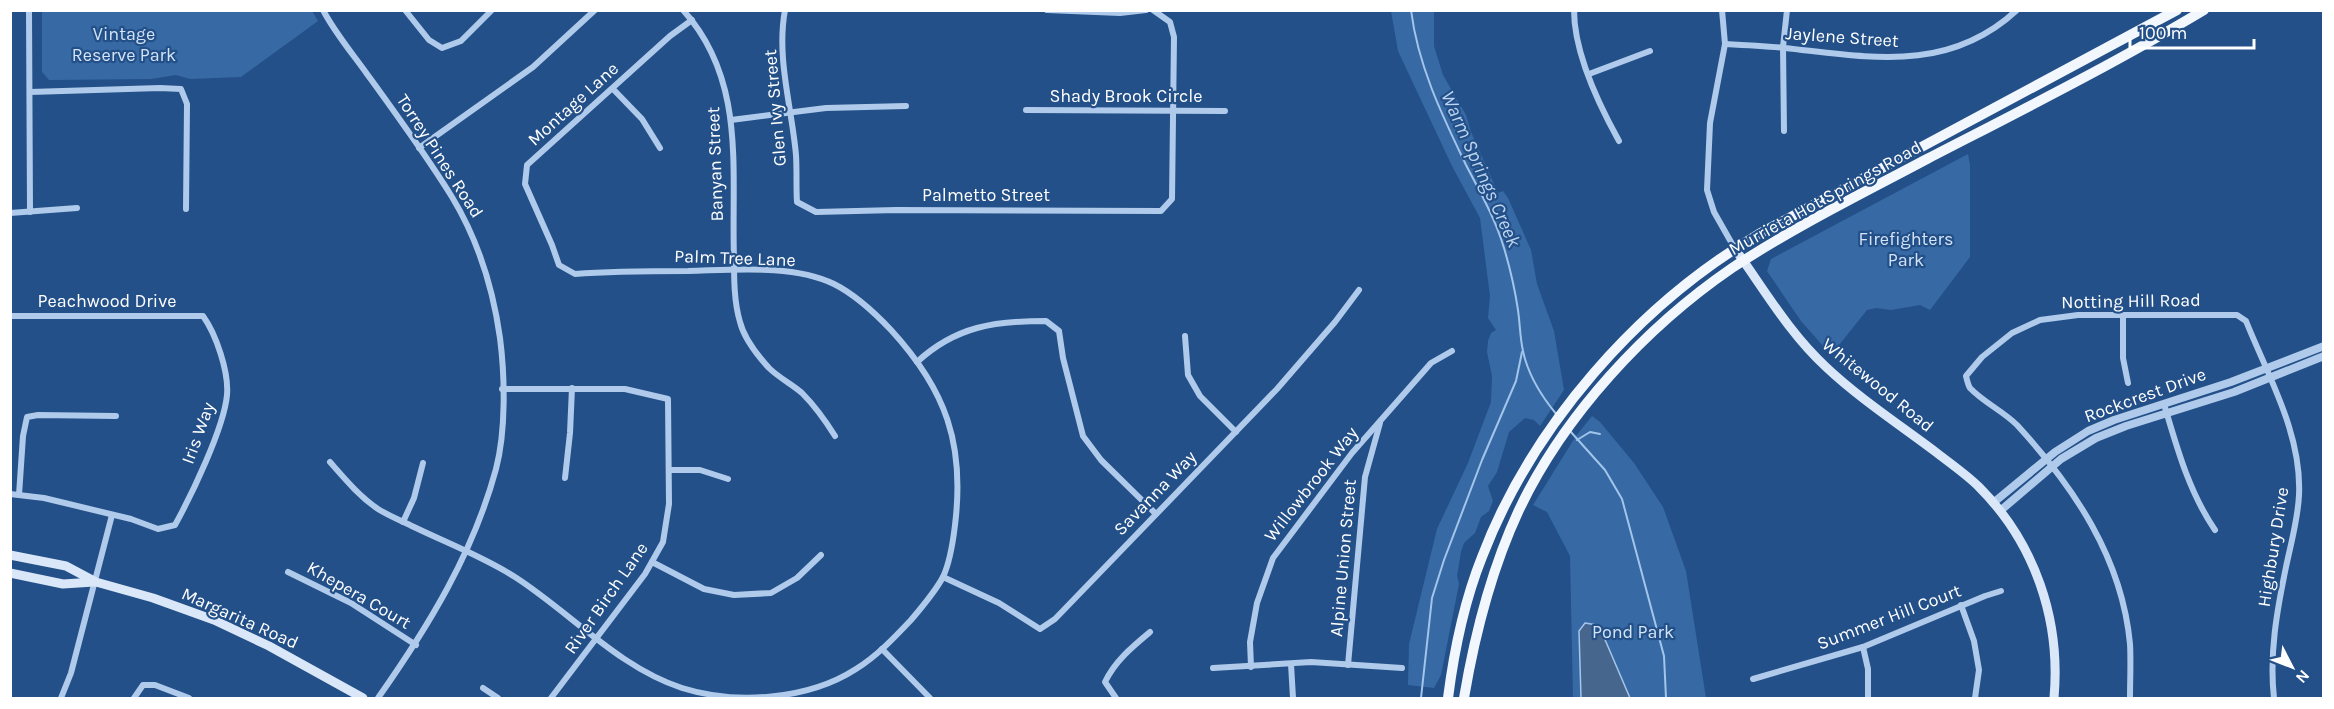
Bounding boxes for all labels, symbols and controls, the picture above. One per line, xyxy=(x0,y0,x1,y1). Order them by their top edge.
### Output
scale bar xyxy=(2130,12,2254,50)
street label: Jaylene Street xyxy=(1785,22,1900,52)
text: 100 m xyxy=(2139,22,2187,44)
park label: Vintage Reserve Park xyxy=(72,23,176,66)
street label: Glen Ivy Street xyxy=(759,48,791,167)
street label: Montage Lane xyxy=(523,57,623,151)
street label: Shady Brook Circle xyxy=(1049,85,1203,107)
water label: Warm Springs Creek xyxy=(1436,87,1526,252)
street label: Torrey Pines Road xyxy=(392,90,488,222)
street label: Banyan Street xyxy=(702,106,728,222)
street label: Murrieta Hot Springs Road xyxy=(1725,136,1925,260)
street label: Palmetto Street xyxy=(922,184,1050,206)
park label: Firefighters Park xyxy=(1858,228,1954,271)
street label: Palm Tree Lane xyxy=(674,245,796,271)
street label: Notting Hill Road xyxy=(2061,289,2201,313)
street label: Peachwood Drive xyxy=(38,290,176,312)
street label: Whitewood Road xyxy=(1818,333,1938,437)
street label: Rockcrest Drive xyxy=(2081,363,2209,427)
street label: Iris Way xyxy=(177,398,220,467)
street label: Willowbrook Way xyxy=(1259,422,1363,546)
street label: Savanna Way xyxy=(1109,446,1201,540)
street label: Alpine Union Street xyxy=(1325,478,1361,638)
street label: Highbury Drive xyxy=(2253,485,2293,609)
street label: River Birch Lane xyxy=(559,538,653,658)
street label: Khepera Court xyxy=(303,556,415,634)
street label: Summer Hill Court xyxy=(1814,579,1964,655)
street label: Margarita Road xyxy=(178,582,302,654)
park label: Pond Park xyxy=(1592,621,1674,643)
north arrow xyxy=(2262,637,2322,697)
text: N xyxy=(2292,666,2314,687)

